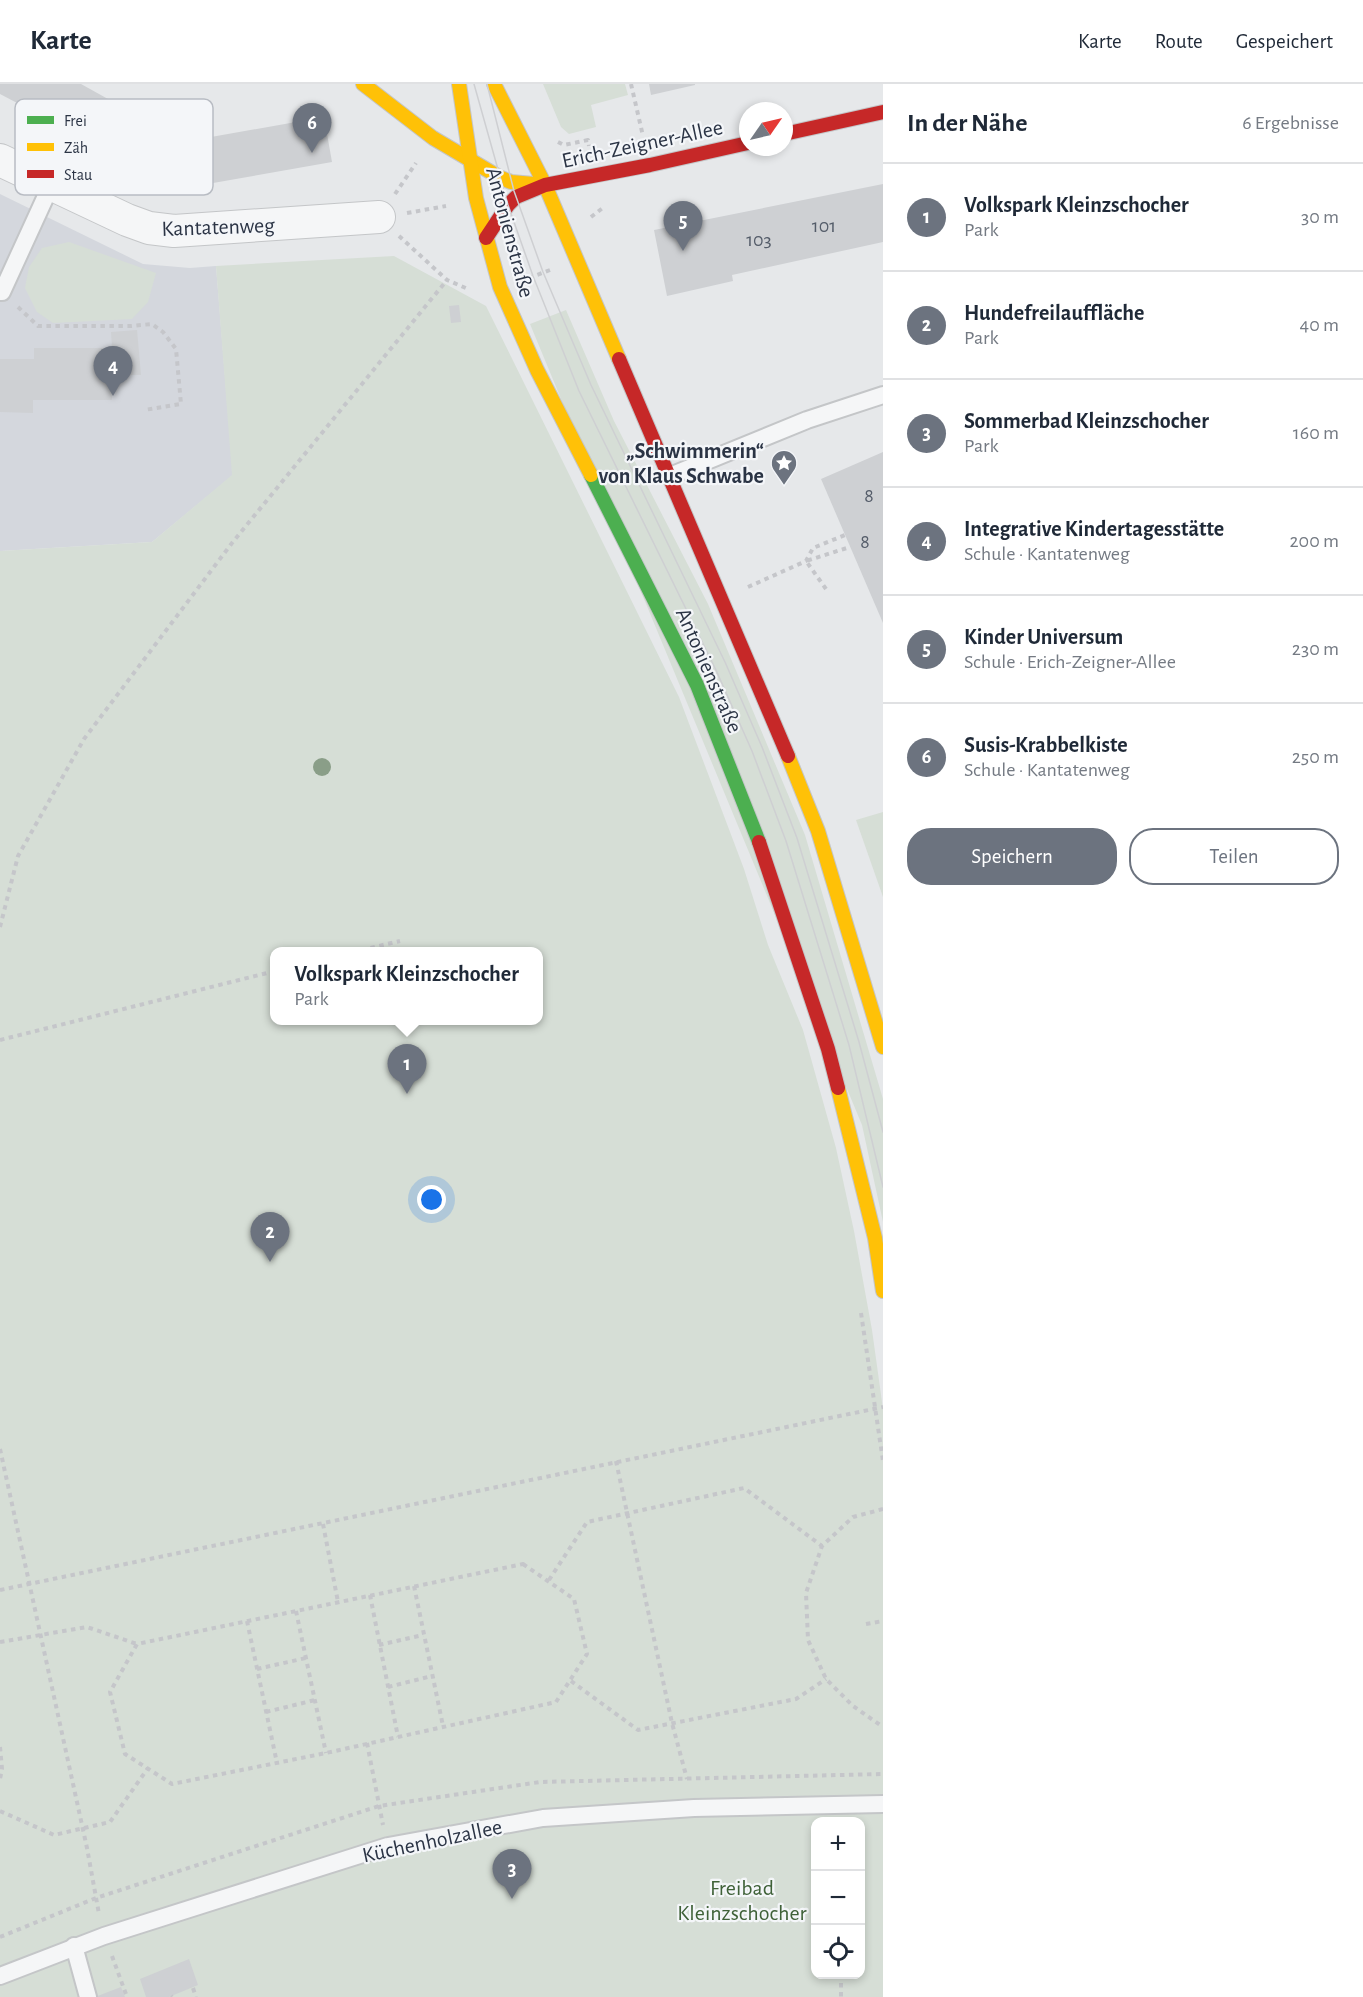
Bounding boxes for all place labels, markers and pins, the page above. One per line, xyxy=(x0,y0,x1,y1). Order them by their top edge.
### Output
pin: 6 xyxy=(292,104,332,153)
pin: 5 xyxy=(664,202,702,251)
pin: 4 xyxy=(94,346,132,396)
place label: „Schwimmerin“ von Klaus Schwabe xyxy=(598,440,764,487)
place icon: „Schwimmerin“ von Klaus Schwabe xyxy=(769,448,799,486)
pin: 1 xyxy=(388,1044,426,1094)
pin: 2 xyxy=(250,1212,290,1262)
pin: 3 xyxy=(492,1850,532,1899)

